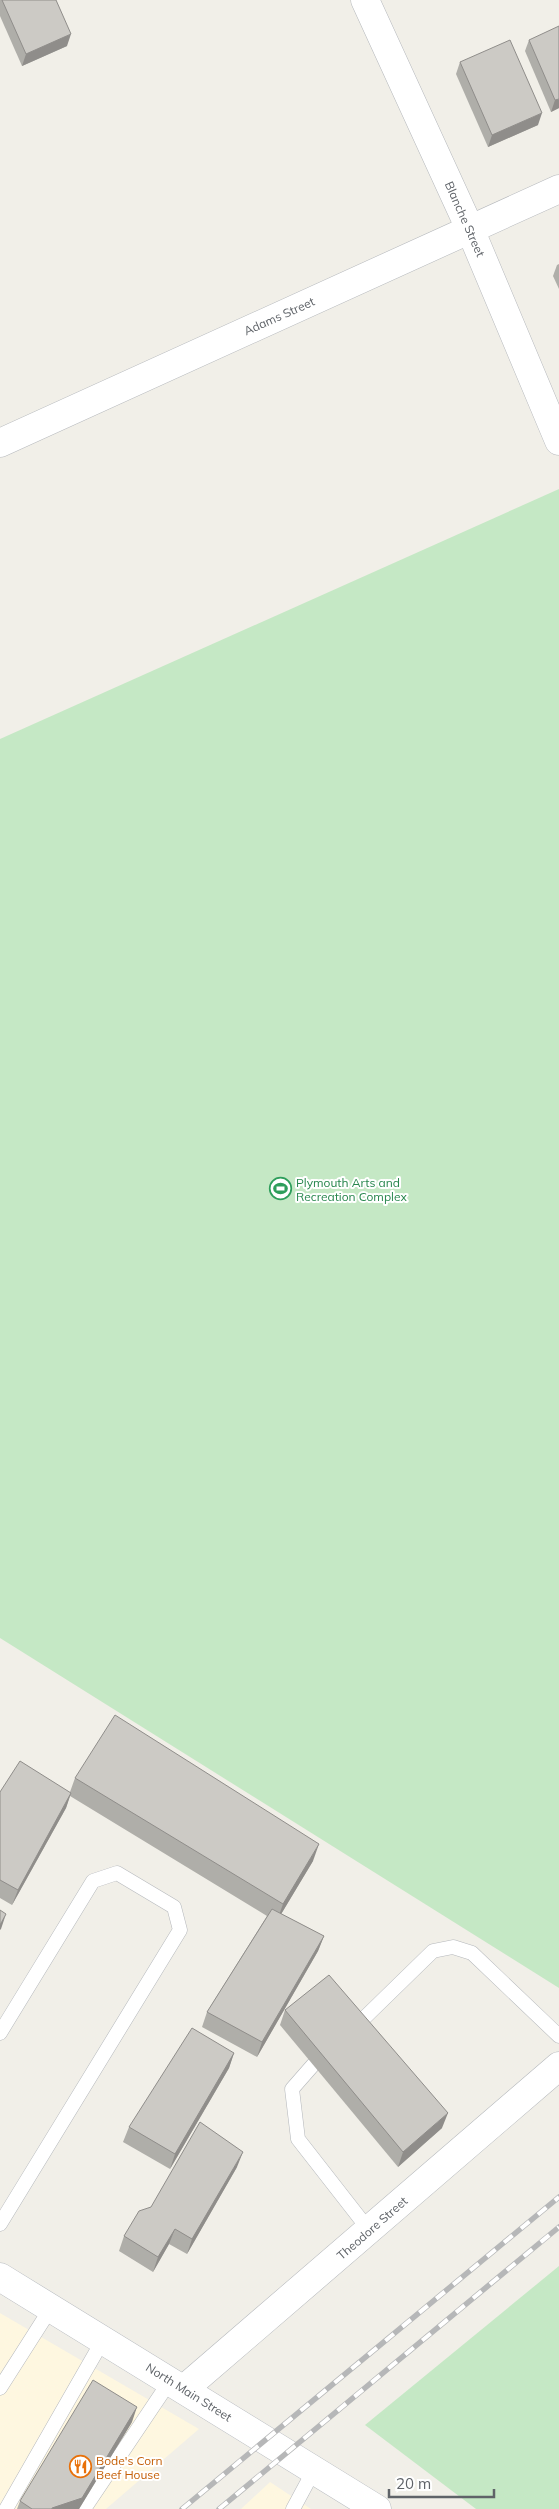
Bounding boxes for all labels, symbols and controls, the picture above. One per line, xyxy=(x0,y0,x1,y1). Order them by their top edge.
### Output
street label: Blanche Street xyxy=(442,179,488,259)
street label: Adams Street xyxy=(241,294,317,338)
place label: Plymouth Arts and Recreation Complex xyxy=(296,1175,407,1204)
sports icon: Plymouth Arts and Recreation Complex xyxy=(268,1177,292,1201)
street label: Theodore Street xyxy=(334,2193,410,2263)
street label: North Main Street xyxy=(143,2360,235,2424)
place label: Bode's Corn Beef House xyxy=(96,2453,163,2482)
restaurant icon: Bode's Corn Beef House xyxy=(68,2455,92,2479)
scale bar xyxy=(389,2466,494,2498)
text: 20 m xyxy=(396,2474,431,2493)

